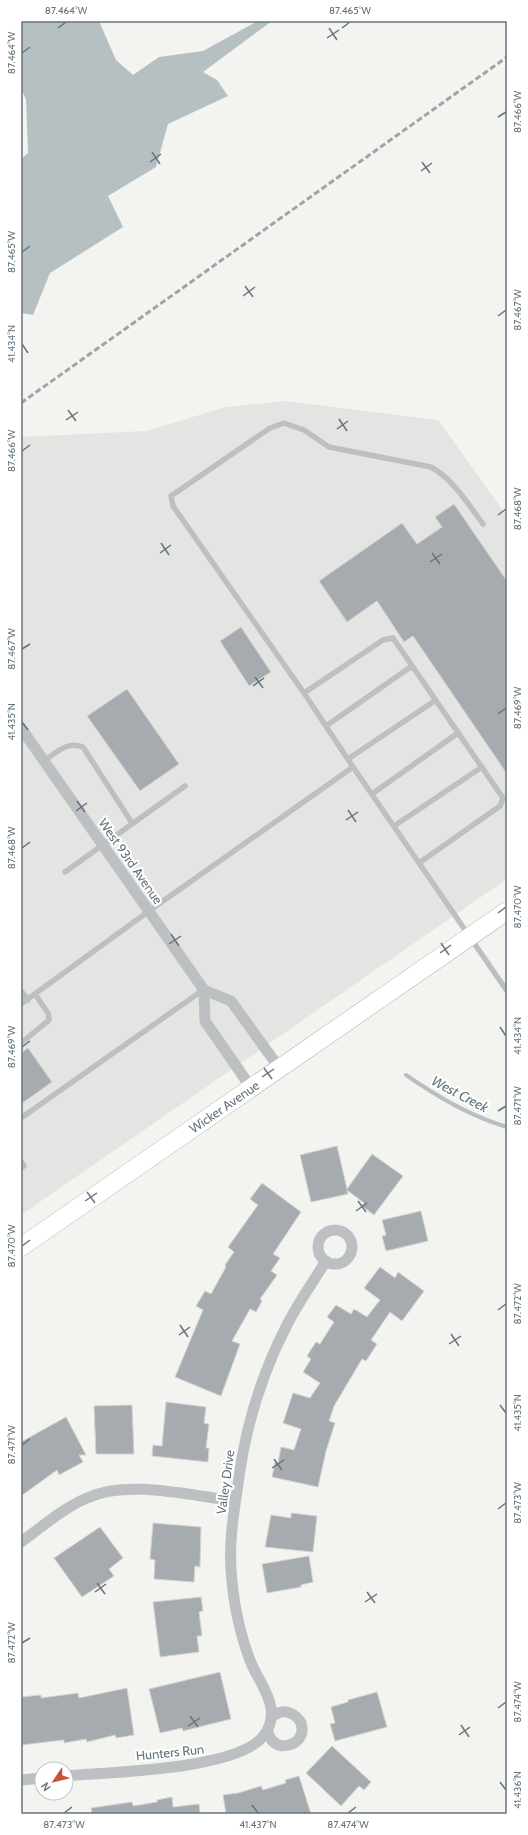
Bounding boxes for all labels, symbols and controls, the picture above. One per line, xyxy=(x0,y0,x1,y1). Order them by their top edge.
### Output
text: 87.464°W xyxy=(45,4,88,17)
text: 87.465°W xyxy=(329,4,372,17)
text: 87.464°W xyxy=(5,31,18,74)
text: 87.466°W xyxy=(511,90,524,133)
text: 87.465°W xyxy=(5,230,18,273)
text: 87.467°W xyxy=(511,289,524,331)
text: 41.434°N xyxy=(5,325,18,363)
text: 87.466°W xyxy=(5,429,18,472)
text: 87.468°W xyxy=(511,487,524,530)
text: 87.467°W xyxy=(5,628,18,670)
text: 87.469°W xyxy=(511,686,524,729)
text: 41.435°N xyxy=(5,703,18,741)
street label: West 93rd Avenue xyxy=(96,815,167,907)
text: 87.468°W xyxy=(5,826,18,869)
text: 87.470°W xyxy=(511,885,524,928)
text: 41.434°N xyxy=(511,1017,524,1055)
text: 87.469°W xyxy=(5,1025,18,1068)
water label: West Creek xyxy=(428,1072,492,1117)
street label: Wicker Avenue xyxy=(186,1077,262,1136)
text: 87.471°W xyxy=(511,1086,524,1126)
text: 87.470°W xyxy=(5,1224,18,1267)
text: 87.472°W xyxy=(511,1283,524,1325)
text: 41.435°N xyxy=(511,1394,524,1432)
text: 87.471°W xyxy=(5,1425,18,1465)
street label: Valley Drive xyxy=(213,1448,237,1515)
text: 87.473°W xyxy=(511,1482,524,1524)
text: 87.472°W xyxy=(5,1622,18,1664)
text: 87.474°W xyxy=(511,1681,524,1723)
street label: Hunters Run xyxy=(135,1740,205,1764)
north arrow xyxy=(34,1761,74,1801)
text: 41.436°N xyxy=(511,1771,524,1809)
text: N xyxy=(38,1780,54,1794)
text: 87.473°W xyxy=(43,1818,85,1831)
text: 41.437°N xyxy=(239,1818,277,1831)
text: 87.474°W xyxy=(327,1818,369,1831)

